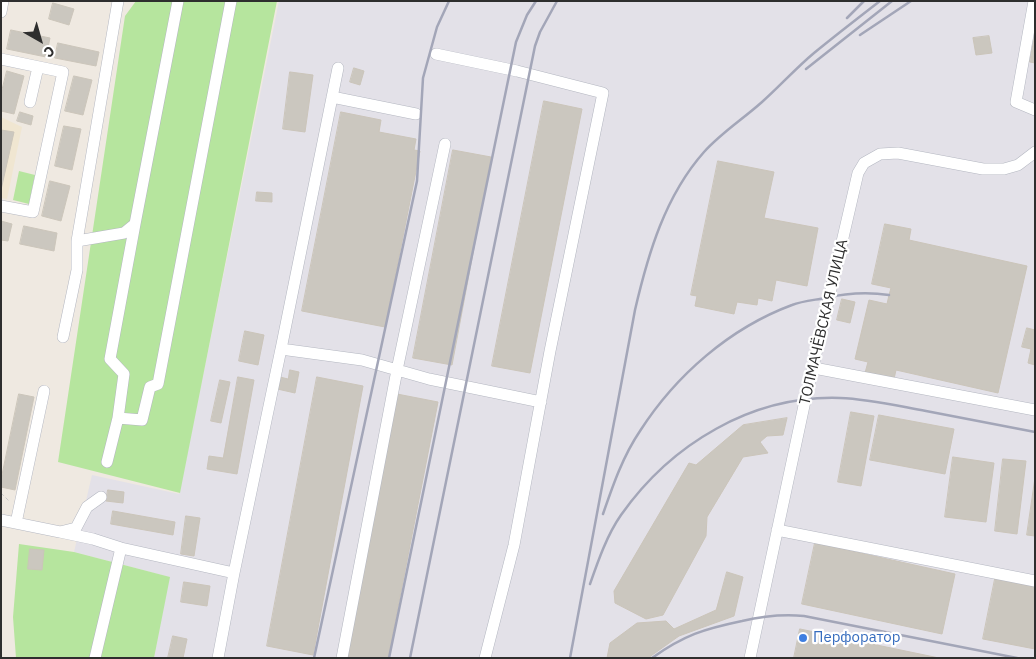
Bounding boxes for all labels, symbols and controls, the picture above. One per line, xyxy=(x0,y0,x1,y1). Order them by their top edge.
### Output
north arrow xyxy=(15,15,65,65)
text: С xyxy=(40,42,58,62)
street label: ТОЛМАЧЁВСКАЯ УЛИЦА xyxy=(796,237,852,407)
place label: Перфоратор xyxy=(813,629,900,647)
marker: Перфоратор xyxy=(797,632,809,644)

